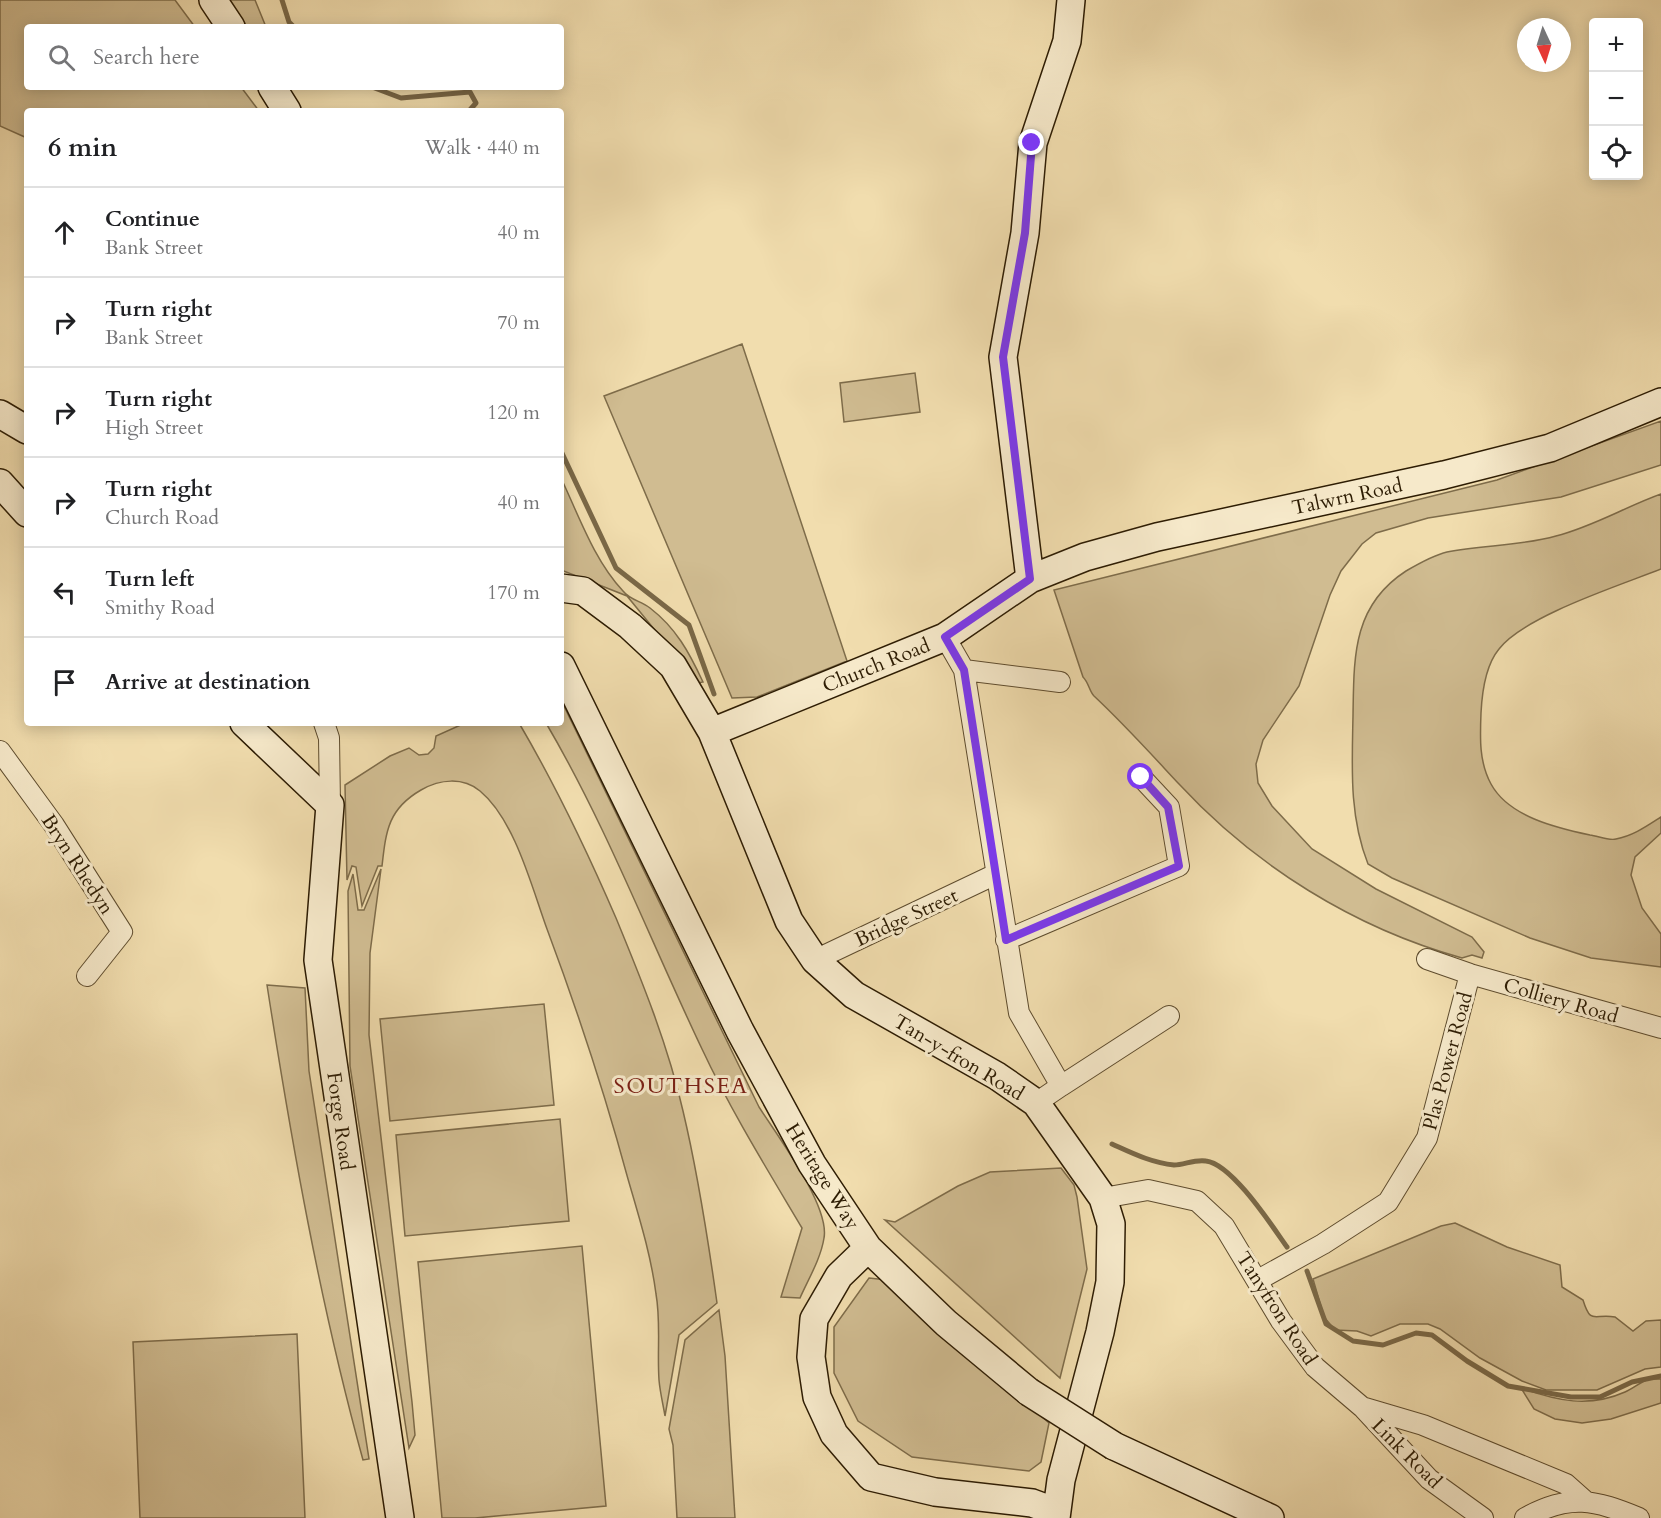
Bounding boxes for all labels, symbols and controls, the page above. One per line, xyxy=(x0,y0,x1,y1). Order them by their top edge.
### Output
north arrow xyxy=(1517,18,1571,72)
map controls xyxy=(1589,18,1643,180)
button: + xyxy=(1589,18,1643,72)
search box xyxy=(24,24,564,90)
icon: search xyxy=(45,41,78,74)
text: Search here xyxy=(93,42,200,72)
button: − xyxy=(1589,72,1643,126)
button: locate xyxy=(1589,126,1643,180)
route end xyxy=(1018,129,1044,155)
text: 6 min xyxy=(48,130,117,165)
text: Walk · 440 m xyxy=(425,134,540,161)
text: Continue xyxy=(105,204,200,234)
icon: ahead xyxy=(48,216,81,249)
text: 40 m xyxy=(497,219,540,246)
text: Bank Street xyxy=(105,234,203,261)
text: Turn right xyxy=(105,294,212,324)
icon: right xyxy=(48,306,81,339)
text: 70 m xyxy=(497,309,540,336)
text: Bank Street xyxy=(105,324,203,351)
text: Turn right xyxy=(105,384,212,414)
icon: right xyxy=(48,396,81,429)
text: 120 m xyxy=(487,399,540,426)
text: High Street xyxy=(105,414,203,441)
street label: Talwrn Road xyxy=(1289,472,1405,521)
text: Turn right xyxy=(105,474,212,504)
icon: right xyxy=(48,486,81,519)
text: 40 m xyxy=(497,489,540,516)
text: Church Road xyxy=(105,504,219,531)
text: Turn left xyxy=(105,564,194,594)
icon: left xyxy=(48,576,81,609)
text: 170 m xyxy=(487,579,540,606)
text: Smithy Road xyxy=(105,594,215,621)
street label: Church Road xyxy=(818,631,934,699)
icon: arrive xyxy=(48,666,81,699)
text: Arrive at destination xyxy=(105,667,310,697)
route start xyxy=(1127,763,1153,789)
street label: Bryn Rhedyn xyxy=(35,809,120,920)
street label: Bridge Street xyxy=(850,881,963,953)
street label: Colliery Road xyxy=(1500,971,1622,1030)
street label: Plas Power Road xyxy=(1416,989,1479,1133)
street label: Tan-y-fron Road xyxy=(888,1008,1029,1107)
street label: Forge Road xyxy=(320,1070,361,1172)
district label: SOUTHSEA xyxy=(614,1071,748,1101)
street label: Heritage Way xyxy=(779,1118,866,1235)
street label: Tanyfron Road xyxy=(1230,1246,1324,1370)
street label: Link Road xyxy=(1366,1412,1448,1495)

